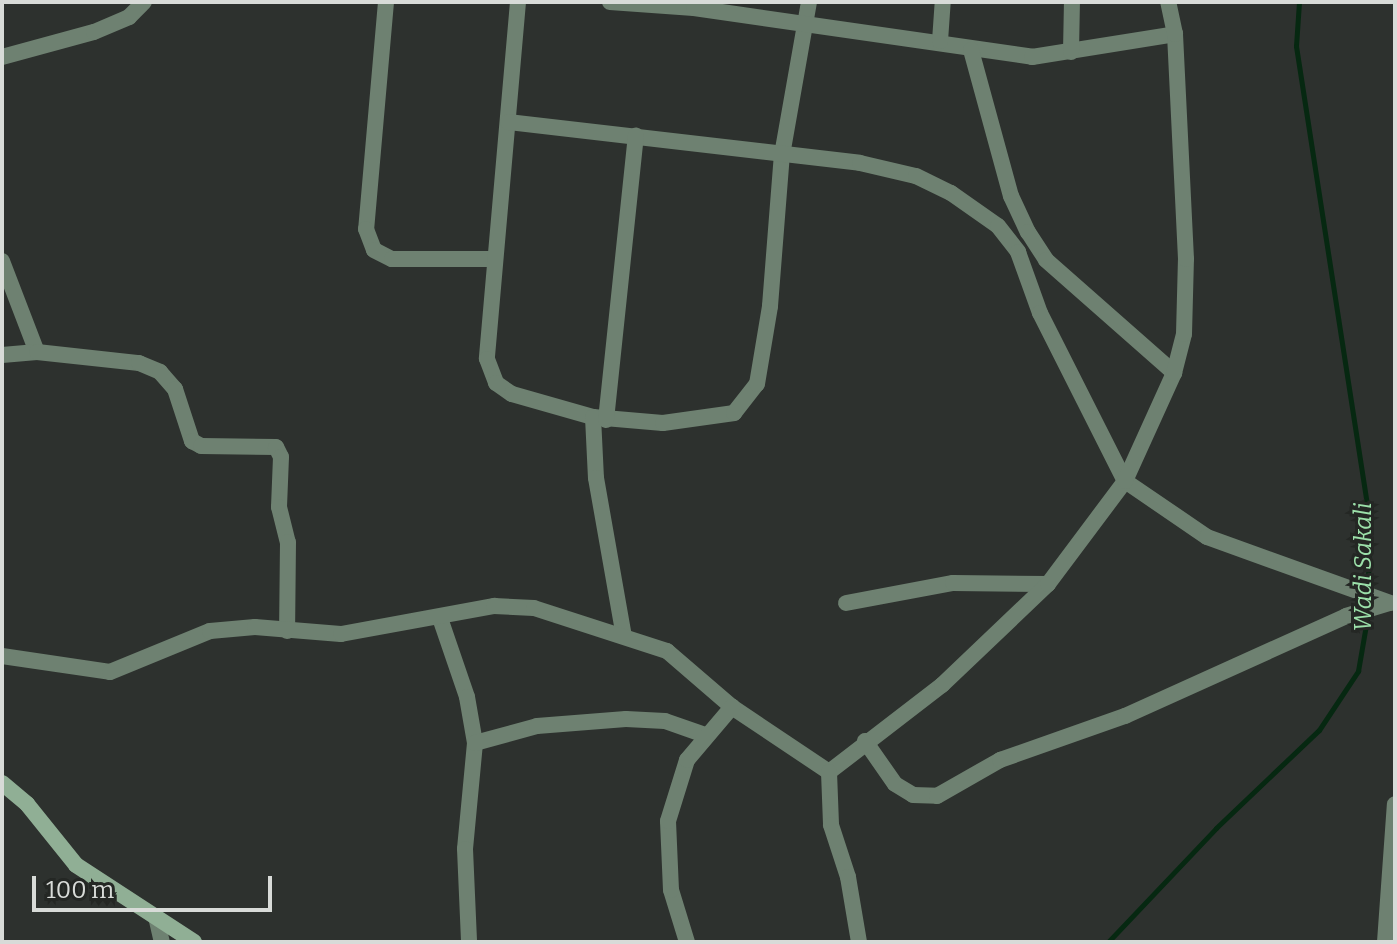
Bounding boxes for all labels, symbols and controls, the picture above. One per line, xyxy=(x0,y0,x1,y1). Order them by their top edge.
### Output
water label: Wadi Sakali xyxy=(1350,502,1378,632)
scale bar xyxy=(36,860,276,910)
text: 100 m xyxy=(46,876,114,904)

